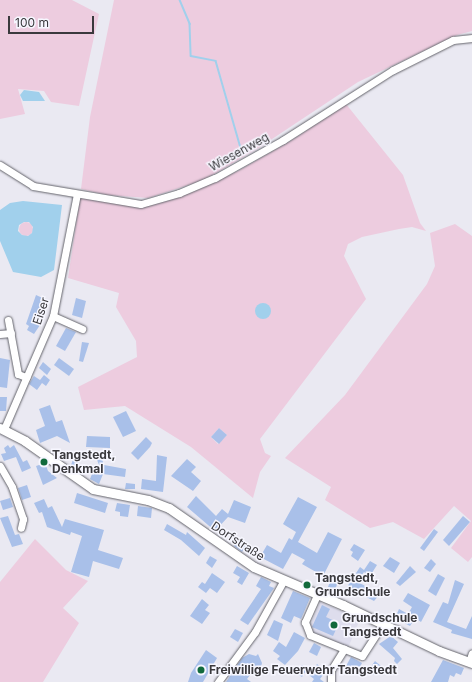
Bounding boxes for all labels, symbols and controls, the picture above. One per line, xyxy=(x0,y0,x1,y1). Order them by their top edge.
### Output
scale bar xyxy=(10,8,96,34)
text: 100 m xyxy=(15,15,49,30)
street label: Wiesenweg xyxy=(207,130,271,174)
street label: Eiser xyxy=(30,295,52,327)
place label: Tangstedt, Denkmal xyxy=(52,448,115,476)
marker: Tangstedt, Denkmal xyxy=(39,457,49,467)
street label: Dorfstraße xyxy=(209,518,267,564)
place label: Tangstedt, Grundschule xyxy=(315,571,391,599)
marker: Tangstedt, Grundschule xyxy=(302,580,312,590)
place label: Grundschule Tangstedt xyxy=(342,611,418,639)
marker: Grundschule Tangstedt xyxy=(329,620,339,630)
place label: Freiwillige Feuerwehr Tangstedt xyxy=(209,663,397,677)
marker: Freiwillige Feuerwehr Tangstedt xyxy=(196,665,206,675)

